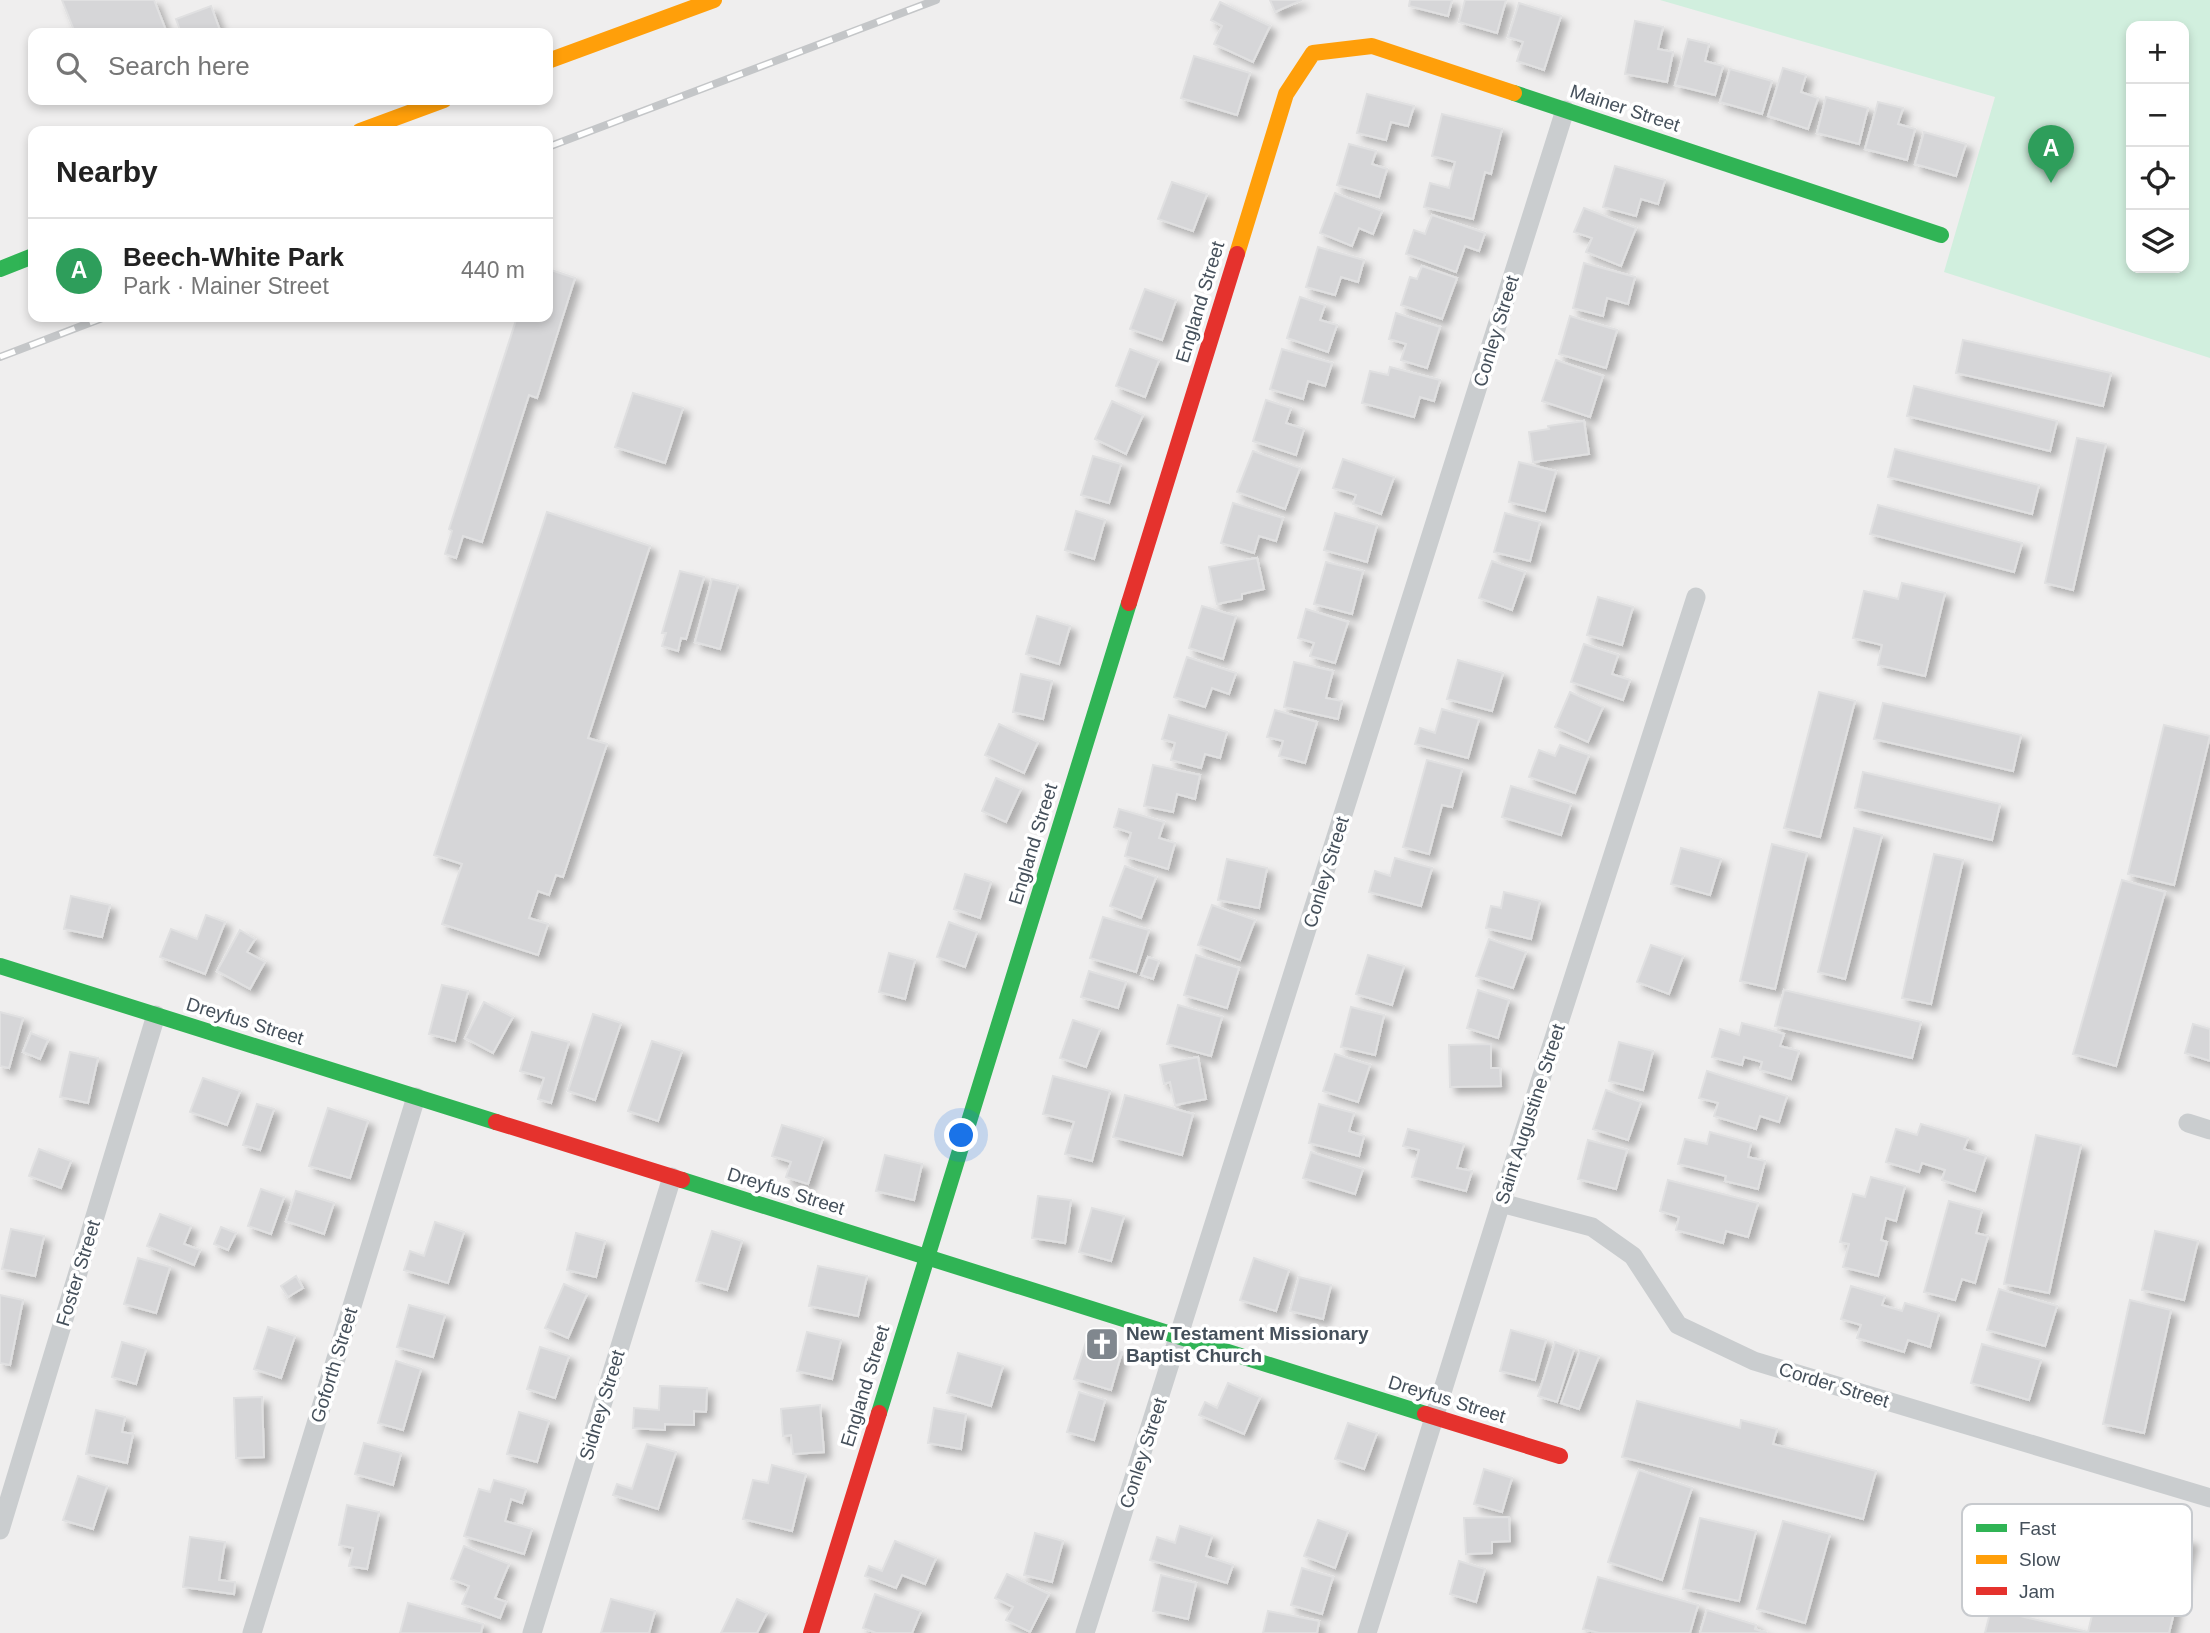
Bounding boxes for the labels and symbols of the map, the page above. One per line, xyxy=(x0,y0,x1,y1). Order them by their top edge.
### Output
street label: Mainer Street xyxy=(1568,80,1683,136)
pin: A xyxy=(2028,125,2074,183)
street label: England Street xyxy=(1172,238,1229,365)
street label: Conley Street xyxy=(1469,272,1523,389)
street label: England Street xyxy=(1005,780,1062,907)
street label: Conley Street xyxy=(1299,813,1353,930)
street label: Dreyfus Street xyxy=(184,993,307,1049)
street label: Saint Augustine Street xyxy=(1491,1021,1569,1207)
your location xyxy=(944,1118,978,1152)
street label: Dreyfus Street xyxy=(725,1163,848,1219)
street label: Foster Street xyxy=(52,1217,104,1329)
street label: Goforth Street xyxy=(307,1304,362,1425)
street label: England Street xyxy=(837,1322,894,1449)
place label: New Testament Missionary Baptist Church xyxy=(1126,1323,1369,1366)
church icon: New Testament Missionary Baptist Church xyxy=(1083,1325,1121,1363)
street label: Sidney Street xyxy=(575,1347,629,1463)
street label: Corder Street xyxy=(1776,1358,1892,1412)
street label: Dreyfus Street xyxy=(1386,1371,1509,1427)
street label: Conley Street xyxy=(1115,1394,1171,1511)
legend xyxy=(1962,1504,2192,1616)
text: Fast xyxy=(2019,1518,2057,1539)
text: Slow xyxy=(2019,1549,2060,1570)
text: Jam xyxy=(2019,1581,2055,1602)

